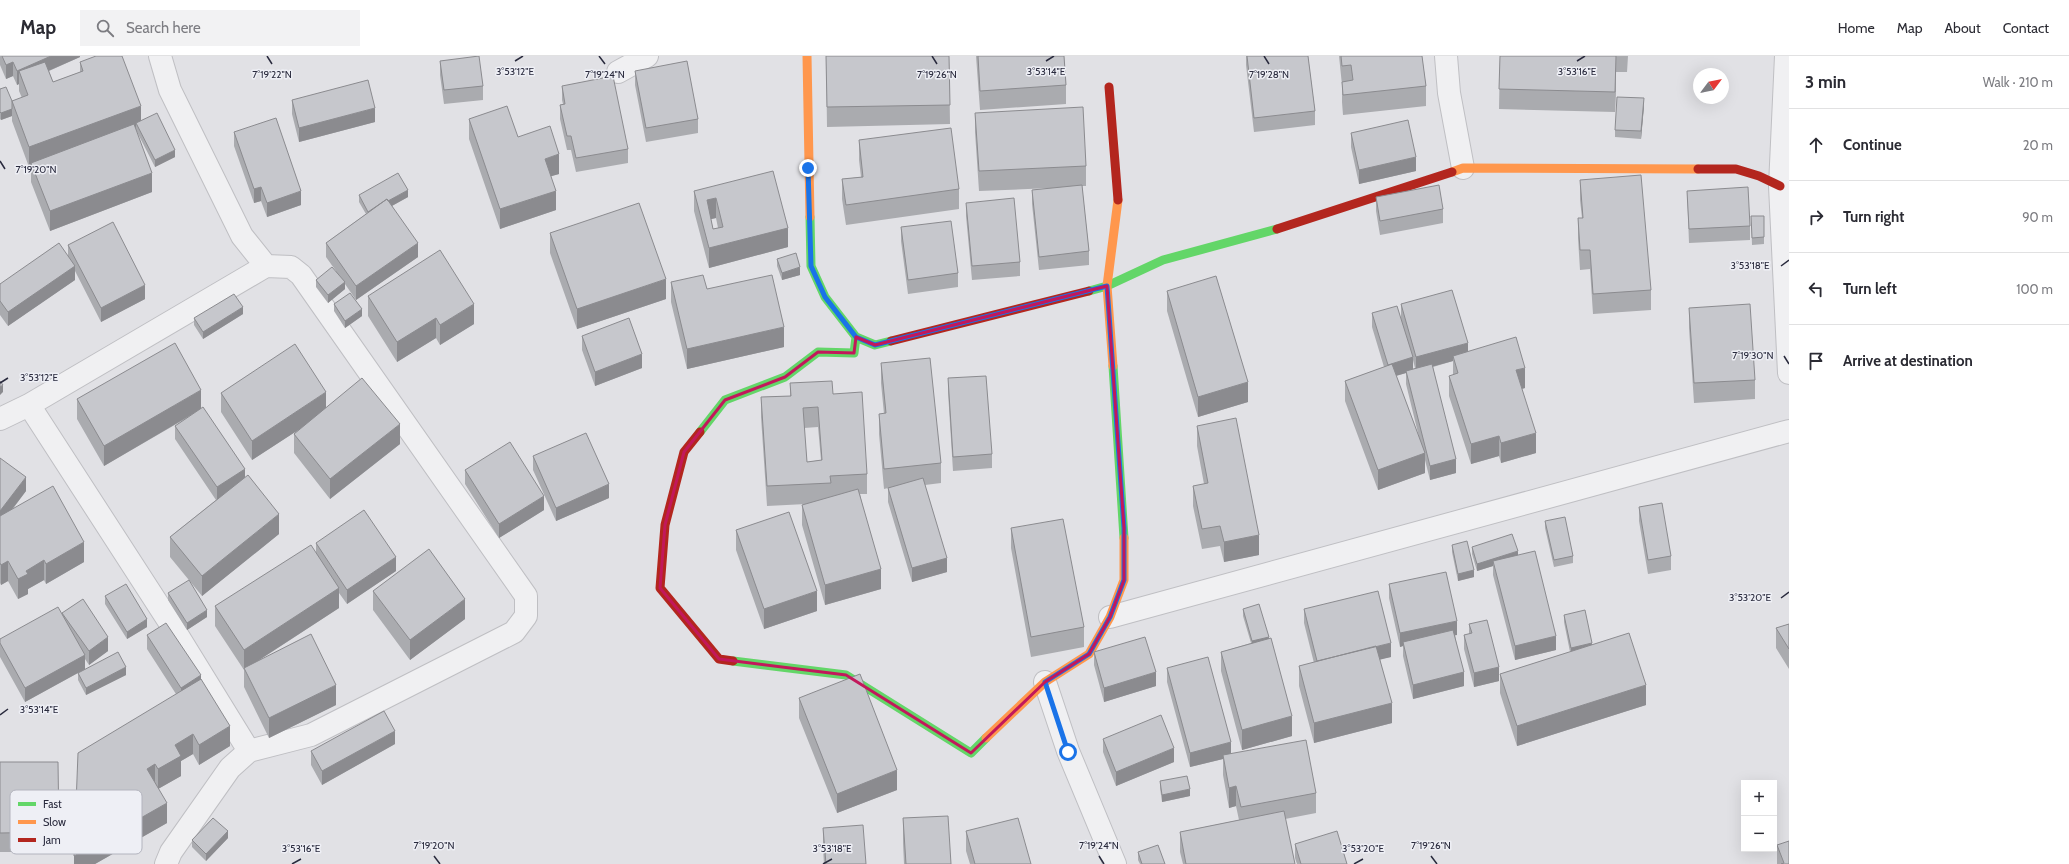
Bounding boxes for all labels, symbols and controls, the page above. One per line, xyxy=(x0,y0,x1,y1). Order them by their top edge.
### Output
search box xyxy=(80,10,360,46)
text: Map xyxy=(20,16,56,39)
icon: search xyxy=(94,17,116,39)
text: Search here xyxy=(126,19,201,37)
text: Home xyxy=(1838,19,1875,37)
text: Map xyxy=(1897,19,1922,37)
text: About xyxy=(1944,19,1981,37)
text: Contact xyxy=(2003,19,2049,37)
text: 3°53'12"E xyxy=(496,65,535,78)
text: 3°53'14"E xyxy=(1027,65,1066,78)
text: 3°53'16"E xyxy=(1558,65,1597,78)
text: 7°19'22"N xyxy=(252,68,292,81)
text: 7°19'24"N xyxy=(585,68,625,81)
text: 7°19'26"N xyxy=(917,68,957,81)
text: 7°19'28"N xyxy=(1249,68,1289,81)
north arrow xyxy=(1693,68,1729,104)
text: 3 min xyxy=(1805,72,1846,92)
text: Walk · 210 m xyxy=(1983,74,2053,90)
icon: ahead xyxy=(1805,134,1827,156)
text: Continue xyxy=(1843,136,1902,154)
text: 20 m xyxy=(2023,137,2053,153)
route end xyxy=(799,159,817,177)
text: 7°19'20"N xyxy=(15,163,57,176)
icon: right xyxy=(1805,206,1827,228)
text: Turn right xyxy=(1843,208,1904,226)
text: 90 m xyxy=(2022,209,2053,225)
text: 3°53'18"E xyxy=(1731,259,1770,272)
icon: left xyxy=(1805,278,1827,300)
text: Turn left xyxy=(1843,280,1897,298)
text: 100 m xyxy=(2016,281,2053,297)
text: 7°19'30"N xyxy=(1732,349,1774,362)
icon: arrive xyxy=(1805,350,1827,372)
text: Arrive at destination xyxy=(1843,352,1973,370)
text: 3°53'12"E xyxy=(20,371,59,384)
text: 3°53'20"E xyxy=(1729,591,1771,604)
text: 3°53'14"E xyxy=(20,703,59,716)
route start xyxy=(1059,743,1077,761)
map controls xyxy=(1741,780,1777,852)
button: + xyxy=(1741,780,1777,816)
legend xyxy=(10,790,142,854)
text: Fast xyxy=(43,797,62,811)
text: Slow xyxy=(43,815,66,829)
button: − xyxy=(1741,816,1777,852)
text: Jam xyxy=(42,833,61,847)
text: 7°19'20"N xyxy=(413,839,455,852)
text: 7°19'24"N xyxy=(1079,839,1119,852)
text: 7°19'26"N xyxy=(1411,839,1451,852)
text: 3°53'16"E xyxy=(282,842,321,855)
text: 3°53'18"E xyxy=(813,842,852,855)
text: 3°53'20"E xyxy=(1342,842,1384,855)

